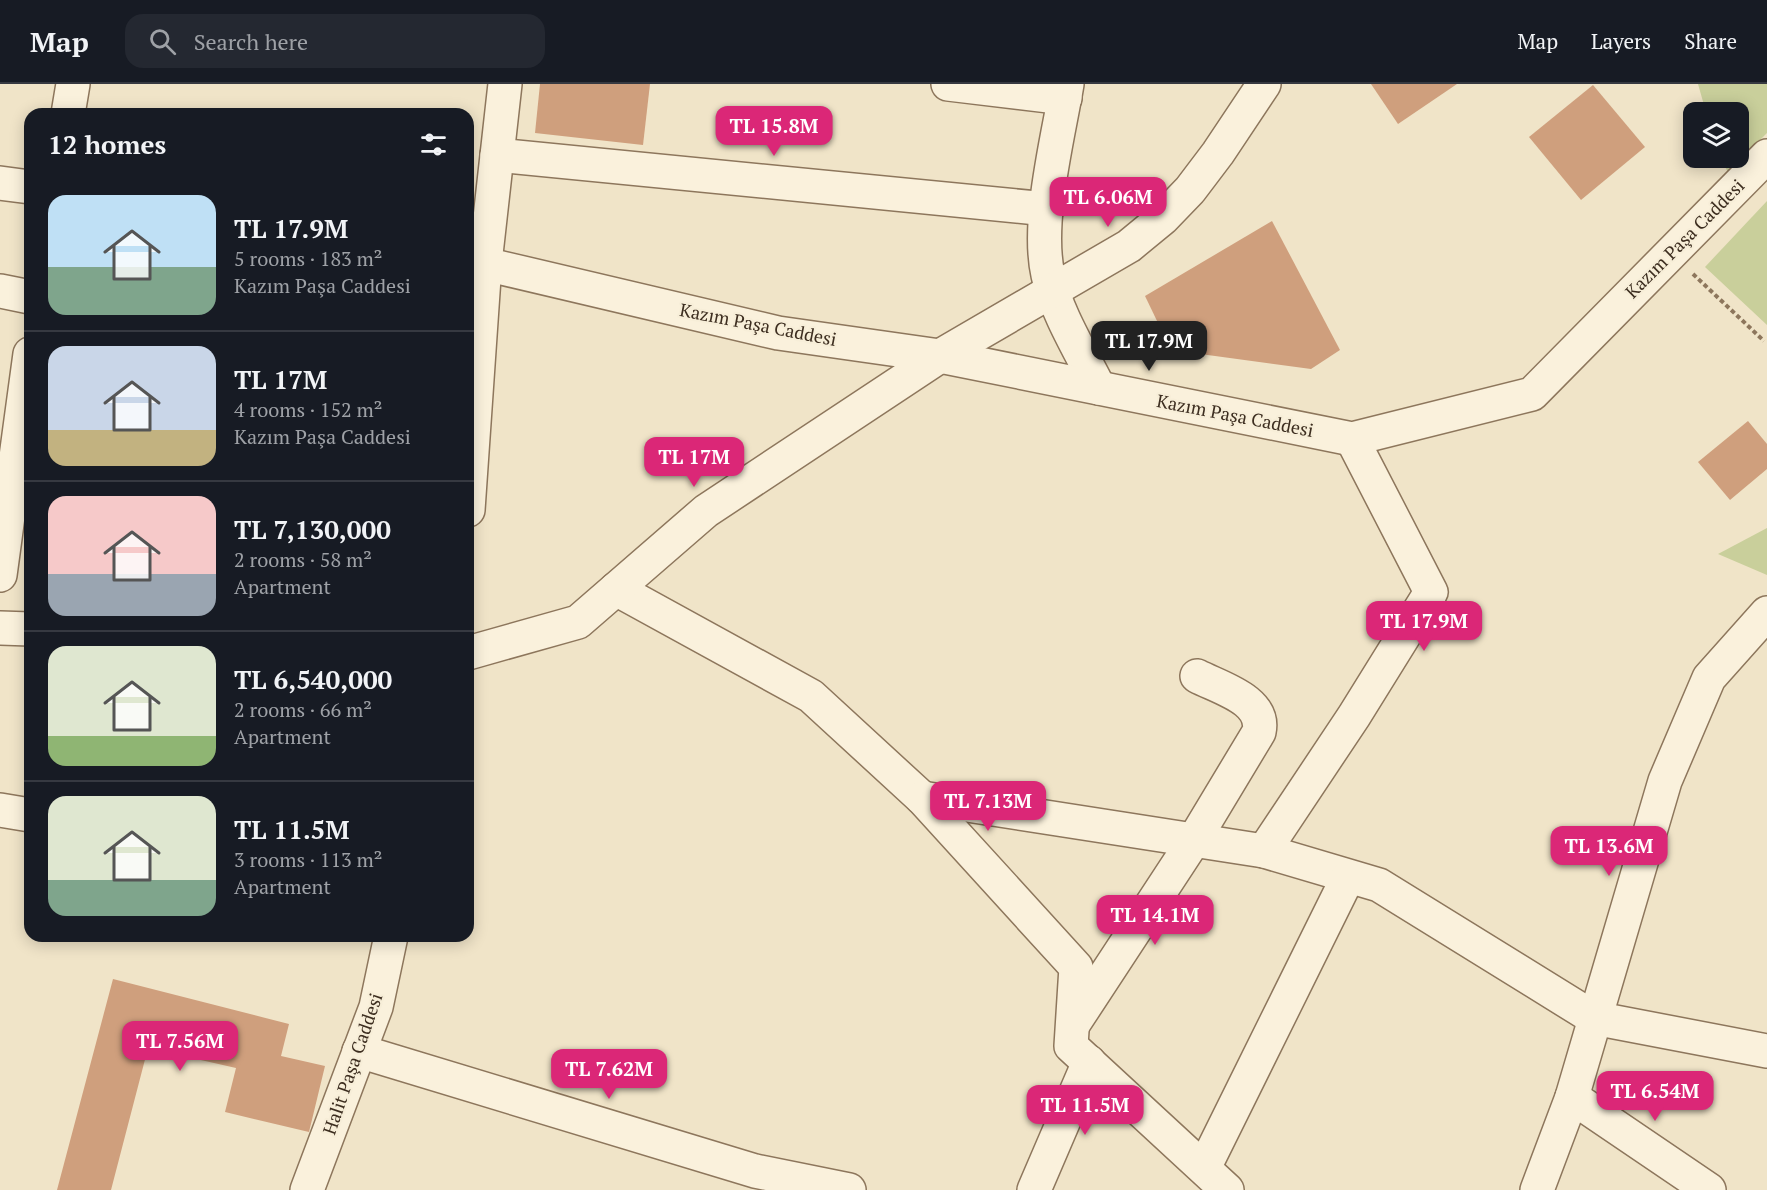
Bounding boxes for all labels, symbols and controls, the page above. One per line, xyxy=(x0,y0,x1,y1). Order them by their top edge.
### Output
search box xyxy=(125,14,545,68)
text: Map xyxy=(30,23,89,60)
icon: search xyxy=(146,25,179,58)
text: Search here xyxy=(194,27,308,56)
text: Map xyxy=(1517,27,1558,55)
text: Layers xyxy=(1591,27,1651,55)
text: Share xyxy=(1684,27,1737,55)
map controls xyxy=(1683,102,1749,168)
button: layers xyxy=(1683,102,1749,168)
pin: TL 15.8M xyxy=(712,106,836,157)
text: TL 15.8M xyxy=(730,112,818,139)
text: 12 homes xyxy=(48,127,166,161)
icon: filters xyxy=(417,128,450,161)
street label: Kazım Paşa Caddesi xyxy=(1620,174,1749,303)
pin: TL 6.06M xyxy=(1046,177,1170,228)
text: TL 6.06M xyxy=(1064,183,1152,210)
text: TL 17.9M xyxy=(234,211,348,245)
icon: home xyxy=(96,219,168,291)
text: 5 rooms · 183 m² xyxy=(234,245,382,272)
text: Kazım Paşa Caddesi xyxy=(234,272,411,299)
street label: Kazım Paşa Caddesi xyxy=(678,297,839,351)
pin: TL 17.9M xyxy=(1087,321,1211,372)
text: TL 17.9M xyxy=(1105,327,1193,354)
text: TL 17M xyxy=(234,362,327,396)
icon: home xyxy=(96,370,168,442)
street label: Kazım Paşa Caddesi xyxy=(1155,388,1316,442)
text: 4 rooms · 152 m² xyxy=(234,396,382,423)
text: Kazım Paşa Caddesi xyxy=(234,423,411,450)
pin: TL 17M xyxy=(645,437,743,488)
text: TL 17M xyxy=(658,443,730,470)
text: TL 7,130,000 xyxy=(234,512,391,546)
icon: home xyxy=(96,520,168,592)
text: 2 rooms · 58 m² xyxy=(234,546,372,573)
text: Apartment xyxy=(234,573,331,600)
pin: TL 17.9M xyxy=(1362,601,1486,652)
text: TL 17.9M xyxy=(1380,607,1468,634)
text: TL 6,540,000 xyxy=(234,662,392,696)
icon: home xyxy=(96,670,168,742)
text: 2 rooms · 66 m² xyxy=(234,696,372,723)
text: Apartment xyxy=(234,723,331,750)
pin: TL 7.13M xyxy=(926,781,1050,832)
text: TL 7.13M xyxy=(944,787,1032,814)
text: TL 11.5M xyxy=(234,812,349,846)
icon: home xyxy=(96,820,168,892)
pin: TL 13.6M xyxy=(1547,826,1671,877)
text: TL 13.6M xyxy=(1565,832,1653,859)
text: 3 rooms · 113 m² xyxy=(234,846,382,873)
text: Apartment xyxy=(234,873,331,900)
pin: TL 14.1M xyxy=(1093,895,1217,946)
text: TL 14.1M xyxy=(1111,901,1199,928)
street label: Halit Paşa Caddesi xyxy=(317,990,388,1138)
pin: TL 7.56M xyxy=(118,1021,242,1072)
text: TL 7.56M xyxy=(136,1027,224,1054)
pin: TL 7.62M xyxy=(547,1049,671,1100)
text: TL 7.62M xyxy=(565,1055,653,1082)
pin: TL 6.54M xyxy=(1593,1071,1717,1122)
text: TL 6.54M xyxy=(1611,1077,1699,1104)
pin: TL 11.5M xyxy=(1023,1085,1147,1136)
text: TL 11.5M xyxy=(1041,1091,1129,1118)

